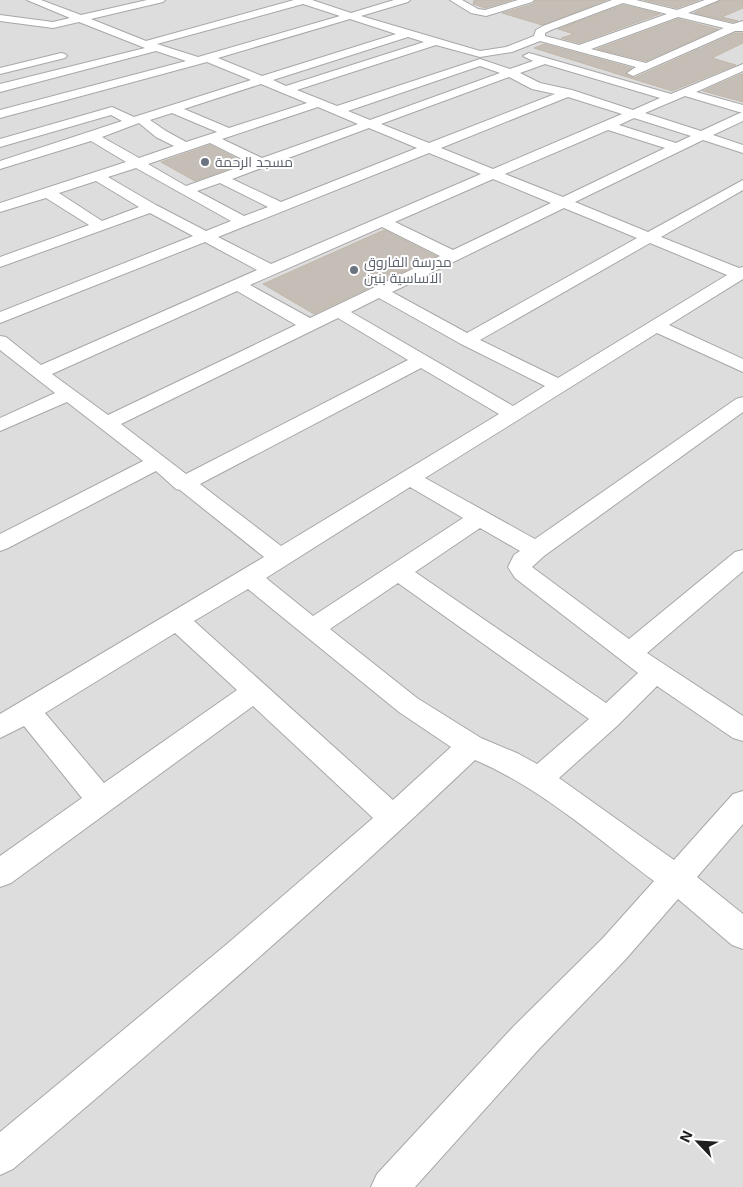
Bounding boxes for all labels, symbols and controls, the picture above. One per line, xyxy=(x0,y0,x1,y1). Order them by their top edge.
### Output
place label: مسجد الرحمة xyxy=(215,153,293,170)
marker: مسجد الرحمة xyxy=(199,156,211,168)
place label: مدرسة الفاروق الاساسية بنين xyxy=(364,253,452,286)
marker: مدرسة الفاروق الاساسية بنين xyxy=(348,264,360,276)
north arrow xyxy=(673,1117,723,1167)
text: N xyxy=(676,1128,696,1145)

